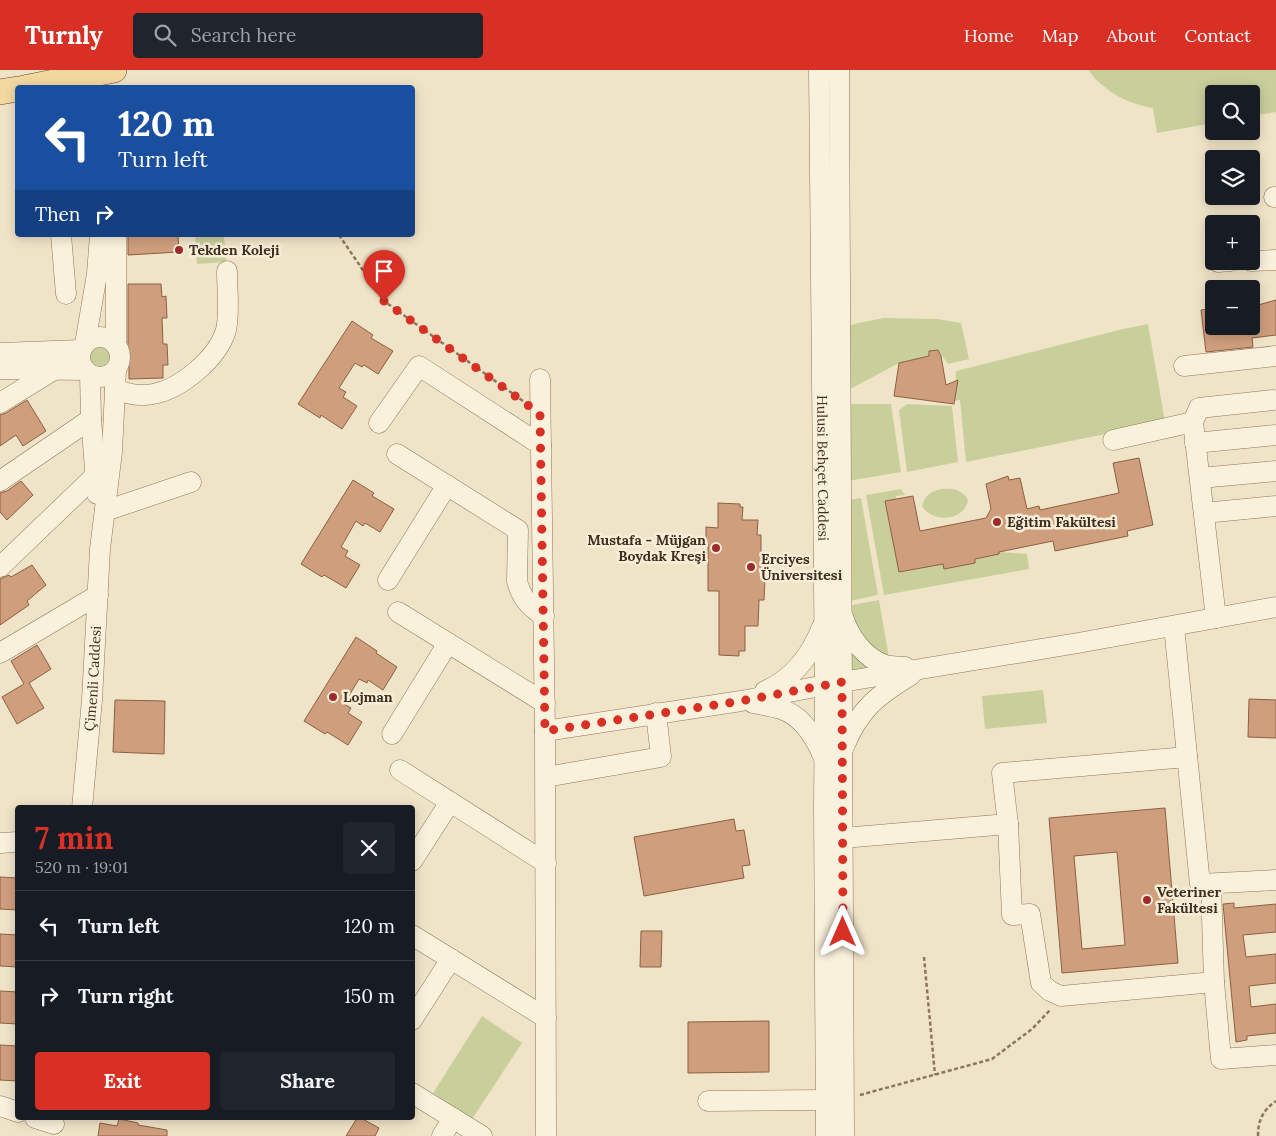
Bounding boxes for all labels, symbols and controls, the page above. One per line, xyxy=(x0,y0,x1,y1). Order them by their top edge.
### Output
search box xyxy=(133,13,483,58)
text: Turnly xyxy=(25,20,103,51)
icon: search xyxy=(151,21,179,49)
text: Search here xyxy=(191,23,296,47)
text: Home xyxy=(964,24,1014,47)
text: Map xyxy=(1042,24,1078,47)
text: About xyxy=(1106,24,1156,47)
text: Contact xyxy=(1184,24,1251,47)
map controls xyxy=(1205,85,1260,335)
button: search xyxy=(1205,85,1260,140)
text: 120 m xyxy=(118,101,215,146)
icon: left xyxy=(35,105,100,170)
text: Turn left xyxy=(118,145,208,173)
button: layers xyxy=(1205,150,1260,205)
icon: right xyxy=(90,200,118,228)
text: Then xyxy=(35,202,80,226)
button: + xyxy=(1205,215,1260,270)
place label: Tekden Koleji xyxy=(189,241,280,259)
marker: Tekden Koleji xyxy=(173,244,185,256)
pin xyxy=(363,250,405,301)
icon: arrive xyxy=(370,257,398,285)
button: − xyxy=(1205,280,1260,335)
street label: Hulusi Behçet Caddesi xyxy=(813,395,833,541)
place label: Eğitim Fakültesi xyxy=(1007,513,1116,531)
marker: Eğitim Fakültesi xyxy=(991,516,1003,528)
place label: Mustafa - Müjgan Boydak Kreşi xyxy=(587,531,706,565)
marker: Mustafa - Müjgan Boydak Kreşi xyxy=(710,542,722,554)
place label: Erciyes Üniversitesi xyxy=(761,550,843,584)
marker: Erciyes Üniversitesi xyxy=(745,561,757,573)
street label: Çimenli Caddesi xyxy=(80,625,105,732)
place label: Lojman xyxy=(343,688,393,706)
marker: Lojman xyxy=(327,691,339,703)
text: 7 min xyxy=(35,819,114,857)
button: close xyxy=(343,822,395,874)
text: 520 m · 19:01 xyxy=(35,857,128,877)
place label: Veteriner Fakültesi xyxy=(1157,883,1221,917)
marker: Veteriner Fakültesi xyxy=(1141,894,1153,906)
position arrow xyxy=(816,905,868,957)
icon: left xyxy=(35,912,63,940)
text: Turn left xyxy=(78,914,159,938)
text: 120 m xyxy=(344,914,395,938)
icon: right xyxy=(35,982,63,1010)
text: Turn right xyxy=(78,984,174,1008)
text: 150 m xyxy=(344,984,395,1008)
button: Exit xyxy=(35,1052,210,1110)
button: Share xyxy=(220,1052,395,1110)

